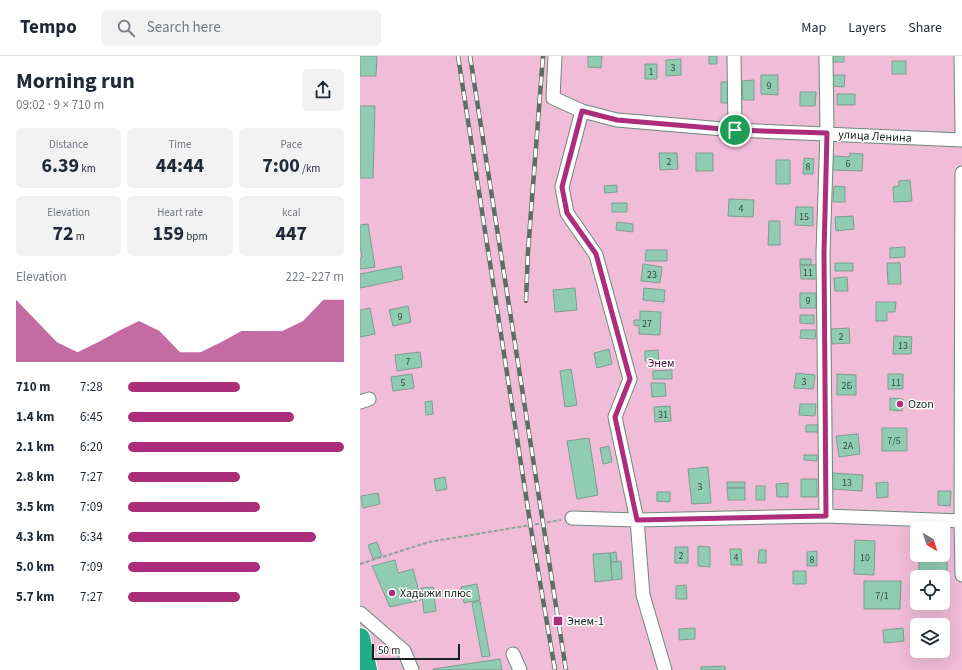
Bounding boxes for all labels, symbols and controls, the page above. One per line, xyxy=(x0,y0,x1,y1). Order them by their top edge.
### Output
search box xyxy=(101,10,381,46)
text: Tempo xyxy=(20,14,77,41)
icon: search xyxy=(115,17,137,39)
text: Search here xyxy=(147,17,221,38)
text: Map xyxy=(801,18,826,38)
text: Layers xyxy=(848,18,886,38)
text: Share xyxy=(908,18,942,38)
house number: 3 xyxy=(671,61,676,75)
text: Morning run xyxy=(16,65,135,97)
house number: 1 xyxy=(649,65,654,79)
button: share xyxy=(302,69,344,111)
house number: 9 xyxy=(767,79,772,93)
text: 09:02 · 9 × 710 m xyxy=(16,96,104,114)
pin xyxy=(718,113,752,147)
icon: arrive xyxy=(724,119,746,141)
street label: улица Ленина xyxy=(838,126,912,147)
text: Distance xyxy=(49,137,88,152)
text: Time xyxy=(168,137,192,152)
text: Pace xyxy=(281,137,302,152)
text: 6.39 xyxy=(41,152,79,180)
text: 44:44 xyxy=(156,152,204,180)
text: 7:00 xyxy=(262,152,300,180)
house number: 2 xyxy=(667,155,672,169)
house number: 6 xyxy=(846,157,851,171)
house number: 8 xyxy=(806,160,811,174)
text: km xyxy=(79,161,96,176)
text: /km xyxy=(300,161,320,176)
house number: 4 xyxy=(739,202,744,216)
text: Elevation xyxy=(47,205,90,220)
text: Heart rate xyxy=(157,205,203,220)
text: kcal xyxy=(282,205,301,220)
house number: 15 xyxy=(799,210,809,224)
text: 72 xyxy=(52,220,74,248)
text: 159 xyxy=(152,220,184,248)
text: 447 xyxy=(275,220,307,248)
text: m xyxy=(74,229,85,244)
text: bpm xyxy=(184,229,208,244)
house number: 11 xyxy=(803,266,813,280)
text: Elevation xyxy=(16,268,67,286)
text: 222–227 m xyxy=(286,268,344,286)
house number: 23 xyxy=(647,268,657,282)
house number: 9 xyxy=(806,294,811,308)
house number: 9 xyxy=(398,310,403,324)
house number: 27 xyxy=(642,317,652,331)
house number: 2 xyxy=(839,330,844,344)
house number: 13 xyxy=(898,339,908,353)
house number: 7 xyxy=(406,355,411,369)
park label: Энем xyxy=(647,355,675,372)
house number: 3 xyxy=(802,375,807,389)
house number: 5 xyxy=(401,376,406,390)
house number: 11 xyxy=(891,376,901,390)
text: 710 m xyxy=(16,378,50,396)
text: 7:28 xyxy=(80,378,103,396)
house number: 2Б xyxy=(842,379,853,393)
place label: Ozon xyxy=(908,396,934,413)
marker: Ozon xyxy=(895,399,905,409)
text: 1.4 km xyxy=(16,408,55,426)
text: 6:45 xyxy=(80,408,103,426)
house number: 31 xyxy=(658,408,668,422)
house number: 7/5 xyxy=(887,434,901,448)
text: 2.1 km xyxy=(16,438,55,456)
text: 6:20 xyxy=(80,438,103,456)
house number: 2А xyxy=(843,439,854,453)
text: 2.8 km xyxy=(16,468,55,486)
text: 7:27 xyxy=(80,468,103,486)
house number: 13 xyxy=(842,476,852,490)
house number: 3 xyxy=(698,480,703,494)
text: 3.5 km xyxy=(16,498,55,516)
text: 7:09 xyxy=(80,498,103,516)
north arrow xyxy=(910,522,950,562)
map controls xyxy=(910,522,950,658)
text: 4.3 km xyxy=(16,528,55,546)
text: 6:34 xyxy=(80,528,103,546)
house number: 2 xyxy=(679,549,684,563)
house number: 4 xyxy=(734,551,739,565)
house number: 10 xyxy=(860,551,870,565)
house number: 8 xyxy=(810,553,815,567)
text: 5.0 km xyxy=(16,558,55,576)
text: 7:09 xyxy=(80,558,103,576)
button: locate xyxy=(910,570,950,610)
place label: Хадыжи плюс xyxy=(400,585,472,602)
text: 5.7 km xyxy=(16,588,55,606)
text: 7:27 xyxy=(80,588,103,606)
marker: Хадыжи плюс xyxy=(387,588,397,598)
house number: 7/1 xyxy=(875,589,889,603)
place label: Энем-1 xyxy=(567,613,604,630)
marker: Энем-1 xyxy=(552,615,564,627)
button: layers xyxy=(910,618,950,658)
scale bar xyxy=(372,642,460,661)
text: 50 m xyxy=(378,643,400,658)

